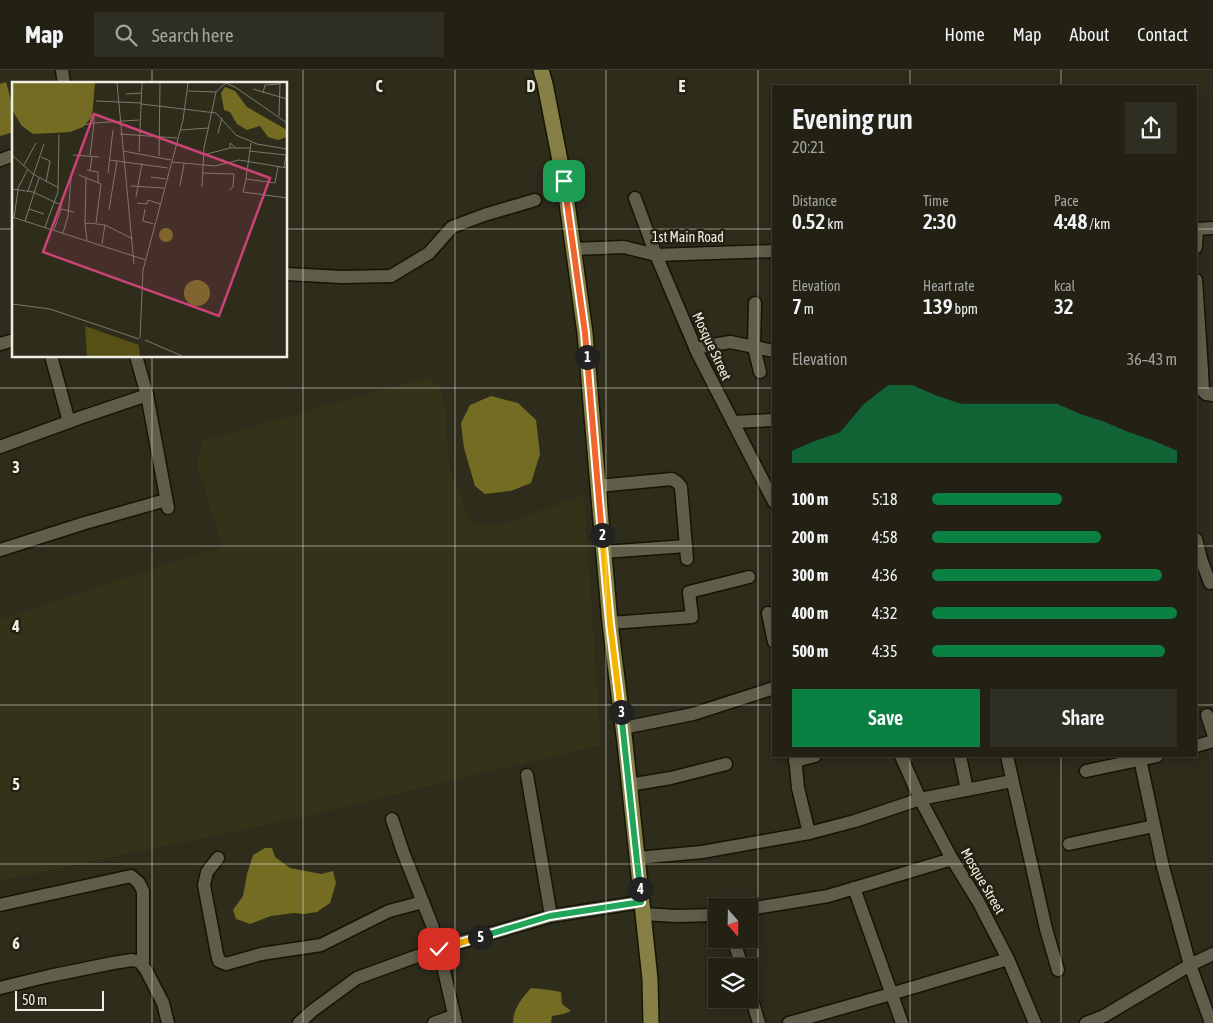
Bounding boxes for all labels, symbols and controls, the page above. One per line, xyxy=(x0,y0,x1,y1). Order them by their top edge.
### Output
search box xyxy=(94,12,444,57)
text: Map xyxy=(25,21,64,48)
icon: search xyxy=(112,21,140,49)
text: Search here xyxy=(152,24,234,46)
text: Home xyxy=(945,24,985,45)
text: Map xyxy=(1013,24,1042,45)
text: About xyxy=(1070,24,1109,45)
text: Contact xyxy=(1137,24,1188,45)
text: C xyxy=(375,77,383,95)
text: D xyxy=(527,77,536,95)
text: E xyxy=(679,77,686,95)
inset map xyxy=(12,82,288,358)
button: share xyxy=(1125,102,1177,154)
text: Evening run xyxy=(792,103,913,135)
text: 20:21 xyxy=(792,138,825,156)
pin xyxy=(543,160,585,202)
icon: arrive xyxy=(550,167,578,195)
text: Distance xyxy=(792,193,837,209)
text: Time xyxy=(923,193,949,209)
text: Pace xyxy=(1054,193,1079,209)
text: 0.52 xyxy=(792,209,825,233)
text: 2:30 xyxy=(923,209,956,233)
text: 4:48 xyxy=(1054,209,1087,233)
text: km xyxy=(825,216,844,232)
text: /km xyxy=(1087,216,1110,232)
street label: 1st Main Road xyxy=(652,229,724,245)
text: Elevation xyxy=(792,278,841,294)
text: Heart rate xyxy=(923,278,975,294)
text: kcal xyxy=(1054,278,1075,294)
text: 7 xyxy=(792,294,802,318)
text: 139 xyxy=(923,294,953,318)
text: 32 xyxy=(1054,294,1074,318)
text: m xyxy=(802,301,814,317)
text: bpm xyxy=(953,301,978,317)
street label: Mosque Street xyxy=(689,309,735,383)
pin: 1 xyxy=(574,344,600,370)
text: 1 xyxy=(584,349,591,365)
text: Elevation xyxy=(792,350,847,368)
text: 36–43 m xyxy=(1127,350,1177,368)
text: 3 xyxy=(12,458,20,476)
text: 100 m xyxy=(792,490,828,508)
text: 5:18 xyxy=(872,490,897,508)
pin: 2 xyxy=(590,522,614,548)
text: 2 xyxy=(599,527,606,543)
text: 200 m xyxy=(792,528,828,546)
text: 4:58 xyxy=(872,528,897,546)
text: 300 m xyxy=(792,566,828,584)
text: 4:36 xyxy=(872,566,897,584)
text: 400 m xyxy=(792,604,828,622)
text: 4:32 xyxy=(872,604,897,622)
text: 4 xyxy=(11,617,20,635)
text: 500 m xyxy=(792,642,828,660)
text: 4:35 xyxy=(872,642,897,660)
button: Save xyxy=(792,689,980,747)
button: Share xyxy=(990,689,1177,747)
pin: 3 xyxy=(608,700,634,724)
text: 3 xyxy=(618,704,625,720)
text: 5 xyxy=(12,775,20,793)
street label: Mosque Street xyxy=(958,845,1008,917)
pin: 4 xyxy=(628,876,652,902)
text: 4 xyxy=(637,881,644,897)
north arrow xyxy=(708,898,758,948)
map controls xyxy=(708,898,758,1008)
pin: 5 xyxy=(468,924,492,950)
pin xyxy=(418,928,460,970)
text: 5 xyxy=(477,929,484,945)
text: 6 xyxy=(12,934,20,952)
icon: check xyxy=(425,935,453,963)
button: layers xyxy=(708,958,758,1008)
scale bar xyxy=(15,988,104,1011)
text: 50 m xyxy=(22,992,47,1008)

